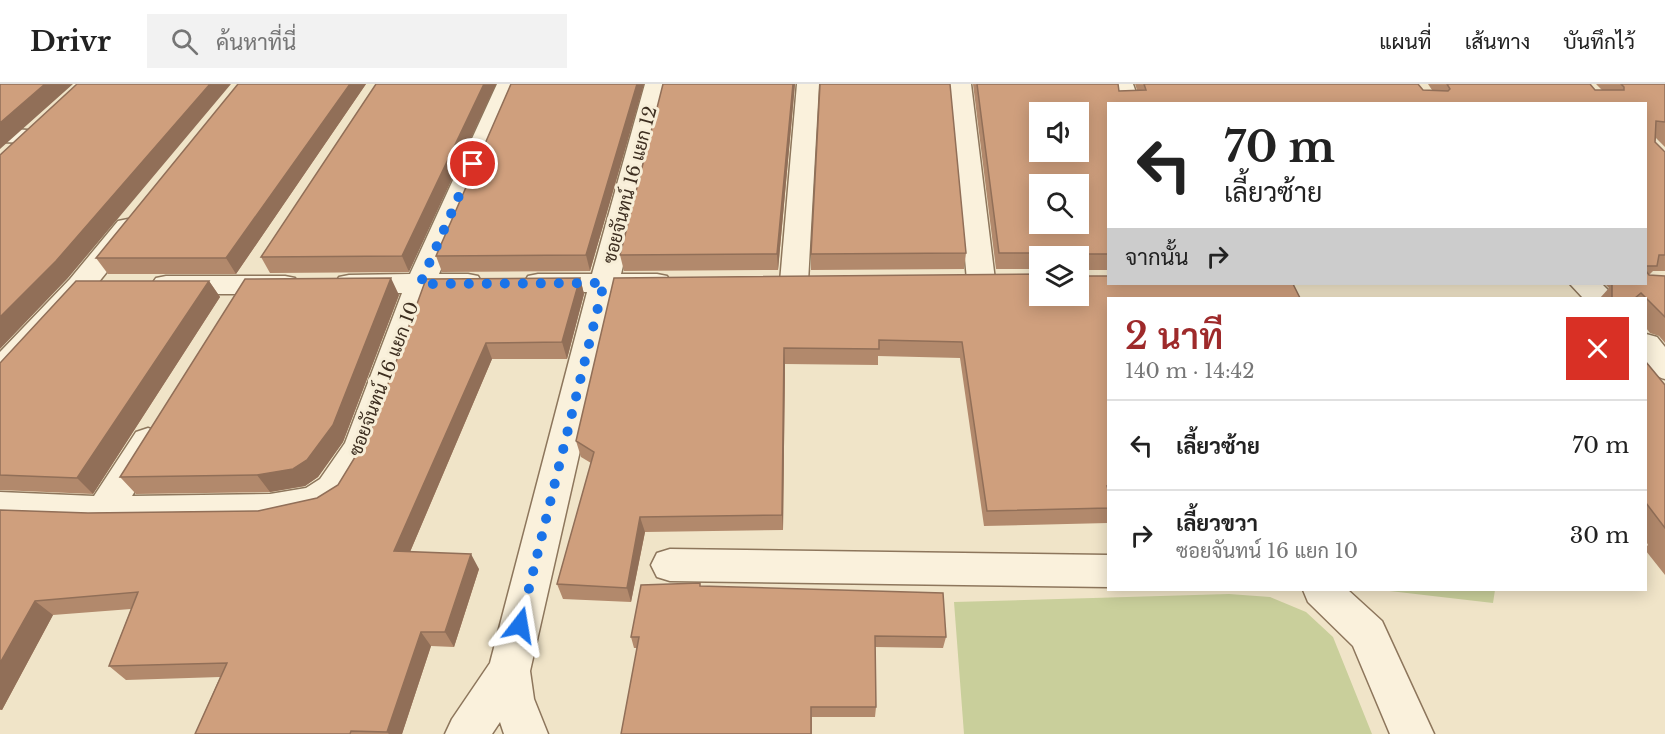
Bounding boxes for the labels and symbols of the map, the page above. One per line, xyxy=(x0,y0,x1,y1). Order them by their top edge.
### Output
street label: ซอยจันทน์ 16 แยก 12 xyxy=(596,103,662,266)
pin xyxy=(447,138,498,189)
street label: ซอยจันทน์ 16 แยก 10 xyxy=(343,298,424,459)
position arrow xyxy=(488,593,552,657)

